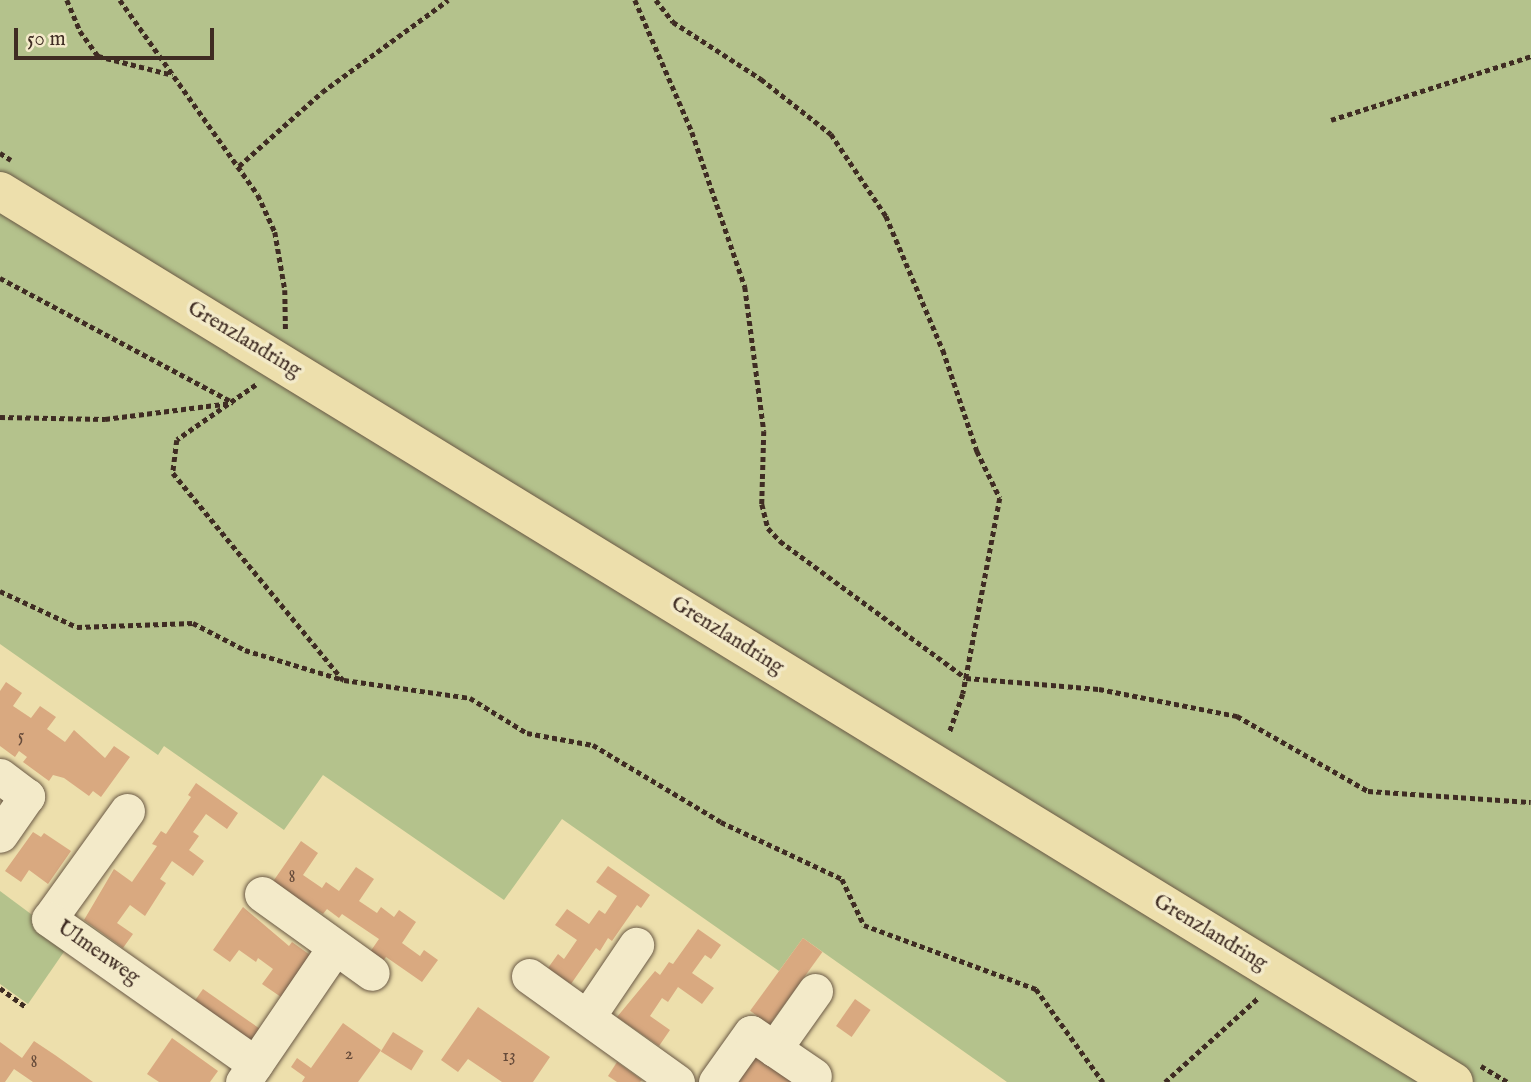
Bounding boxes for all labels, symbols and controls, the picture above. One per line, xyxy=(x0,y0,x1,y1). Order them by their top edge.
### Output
scale bar xyxy=(18,14,217,58)
text: 50 m xyxy=(27,26,66,53)
street label: Grenzlandring xyxy=(183,296,305,384)
street label: Grenzlandring xyxy=(666,591,788,681)
house number: 5 xyxy=(18,726,24,748)
house number: 8 xyxy=(288,867,296,889)
street label: Grenzlandring xyxy=(1149,889,1271,977)
street label: Ulmenweg xyxy=(52,915,144,991)
house number: 2 xyxy=(345,1044,353,1066)
house number: 13 xyxy=(502,1046,516,1068)
house number: 8 xyxy=(30,1052,38,1074)

